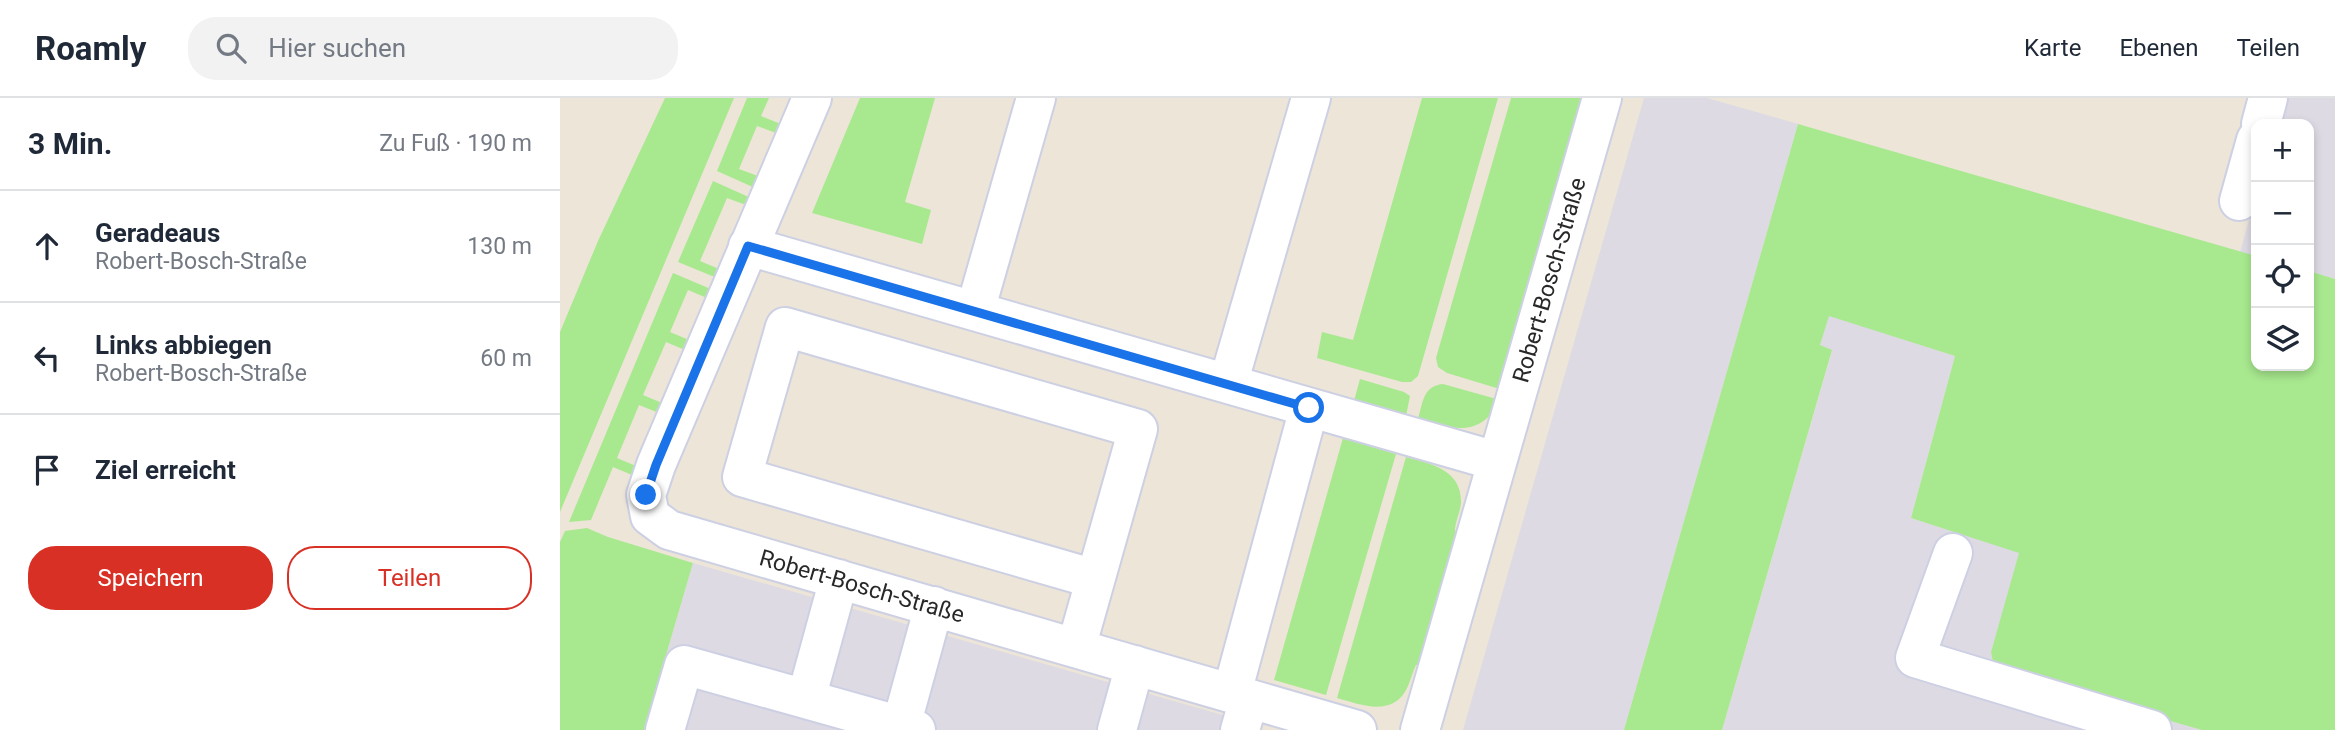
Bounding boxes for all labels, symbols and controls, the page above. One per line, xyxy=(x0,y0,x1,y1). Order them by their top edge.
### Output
search box xyxy=(188,17,678,80)
text: Roamly xyxy=(35,29,146,68)
icon: search xyxy=(212,29,250,67)
text: Hier suchen xyxy=(268,33,406,63)
text: Karte xyxy=(2024,34,2081,62)
text: Ebenen xyxy=(2119,34,2198,62)
text: Teilen xyxy=(2236,34,2300,62)
map controls xyxy=(2251,119,2314,371)
button: + xyxy=(2251,119,2314,182)
text: 3 Min. xyxy=(28,126,112,161)
text: Zu Fuß · 190 m xyxy=(379,130,532,157)
street label: Robert-Bosch-Straße xyxy=(1507,175,1592,386)
button: − xyxy=(2251,182,2314,245)
text: Geradeaus xyxy=(95,218,220,248)
icon: ahead xyxy=(28,227,66,265)
text: 130 m xyxy=(467,233,532,260)
button: locate xyxy=(2251,245,2314,308)
text: Robert-Bosch-Straße xyxy=(95,248,307,275)
button: layers xyxy=(2251,308,2314,371)
text: Links abbiegen xyxy=(95,330,272,360)
icon: left xyxy=(28,339,66,377)
text: 60 m xyxy=(480,345,532,372)
text: Robert-Bosch-Straße xyxy=(95,360,307,387)
route start xyxy=(1293,392,1324,423)
icon: arrive xyxy=(28,451,66,489)
text: Ziel erreicht xyxy=(95,455,236,485)
route end xyxy=(630,479,661,510)
street label: Robert-Bosch-Straße xyxy=(756,544,967,629)
button: Speichern xyxy=(28,546,273,610)
button: Teilen xyxy=(287,546,532,610)

